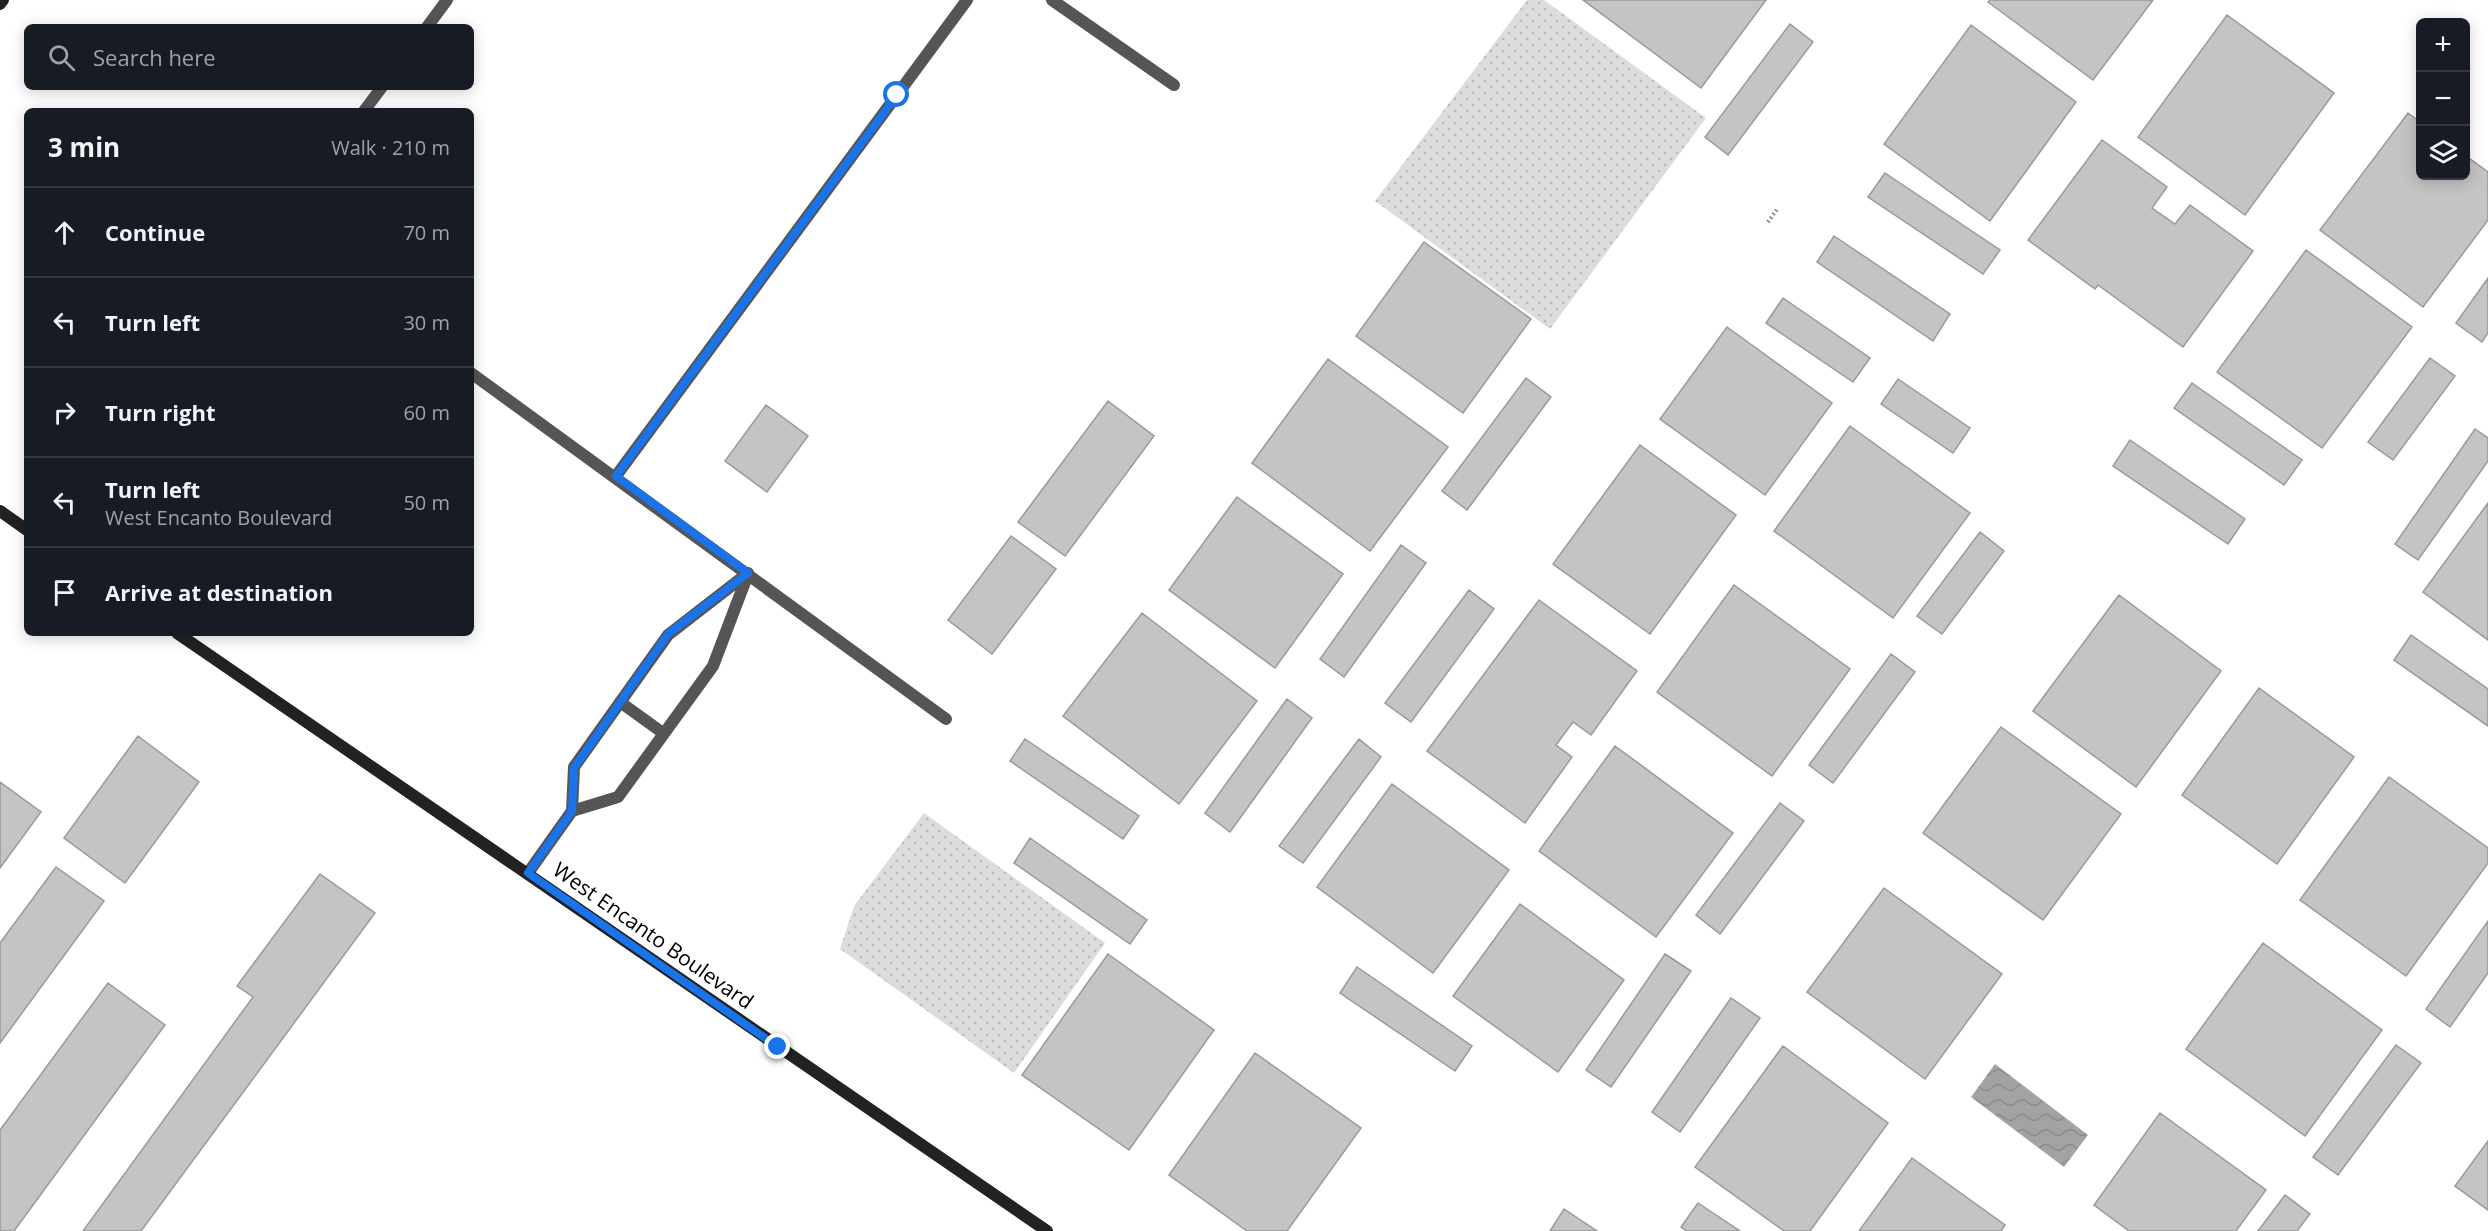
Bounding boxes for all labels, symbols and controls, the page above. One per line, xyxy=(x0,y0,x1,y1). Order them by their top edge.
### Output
map controls xyxy=(2416,18,2470,180)
button: + xyxy=(2416,18,2470,72)
search box xyxy=(24,24,474,90)
icon: search xyxy=(45,41,78,74)
text: Search here xyxy=(93,42,216,72)
button: − xyxy=(2416,72,2470,126)
route start xyxy=(883,81,909,107)
button: layers xyxy=(2416,126,2470,180)
text: 3 min xyxy=(48,129,120,165)
text: Walk · 210 m xyxy=(331,134,450,161)
icon: ahead xyxy=(48,216,81,249)
text: Continue xyxy=(105,217,205,247)
text: 70 m xyxy=(403,219,450,246)
icon: left xyxy=(48,306,81,339)
text: Turn left xyxy=(105,307,200,337)
text: 30 m xyxy=(403,309,450,336)
icon: right xyxy=(48,396,81,429)
text: Turn right xyxy=(105,397,216,427)
text: 60 m xyxy=(403,399,450,426)
text: Turn left xyxy=(105,474,200,504)
icon: left xyxy=(48,486,81,519)
text: 50 m xyxy=(403,489,450,516)
text: West Encanto Boulevard xyxy=(105,504,332,531)
icon: arrive xyxy=(48,576,81,609)
text: Arrive at destination xyxy=(105,577,333,607)
street label: West Encanto Boulevard xyxy=(548,855,759,1015)
route end xyxy=(764,1033,790,1059)

